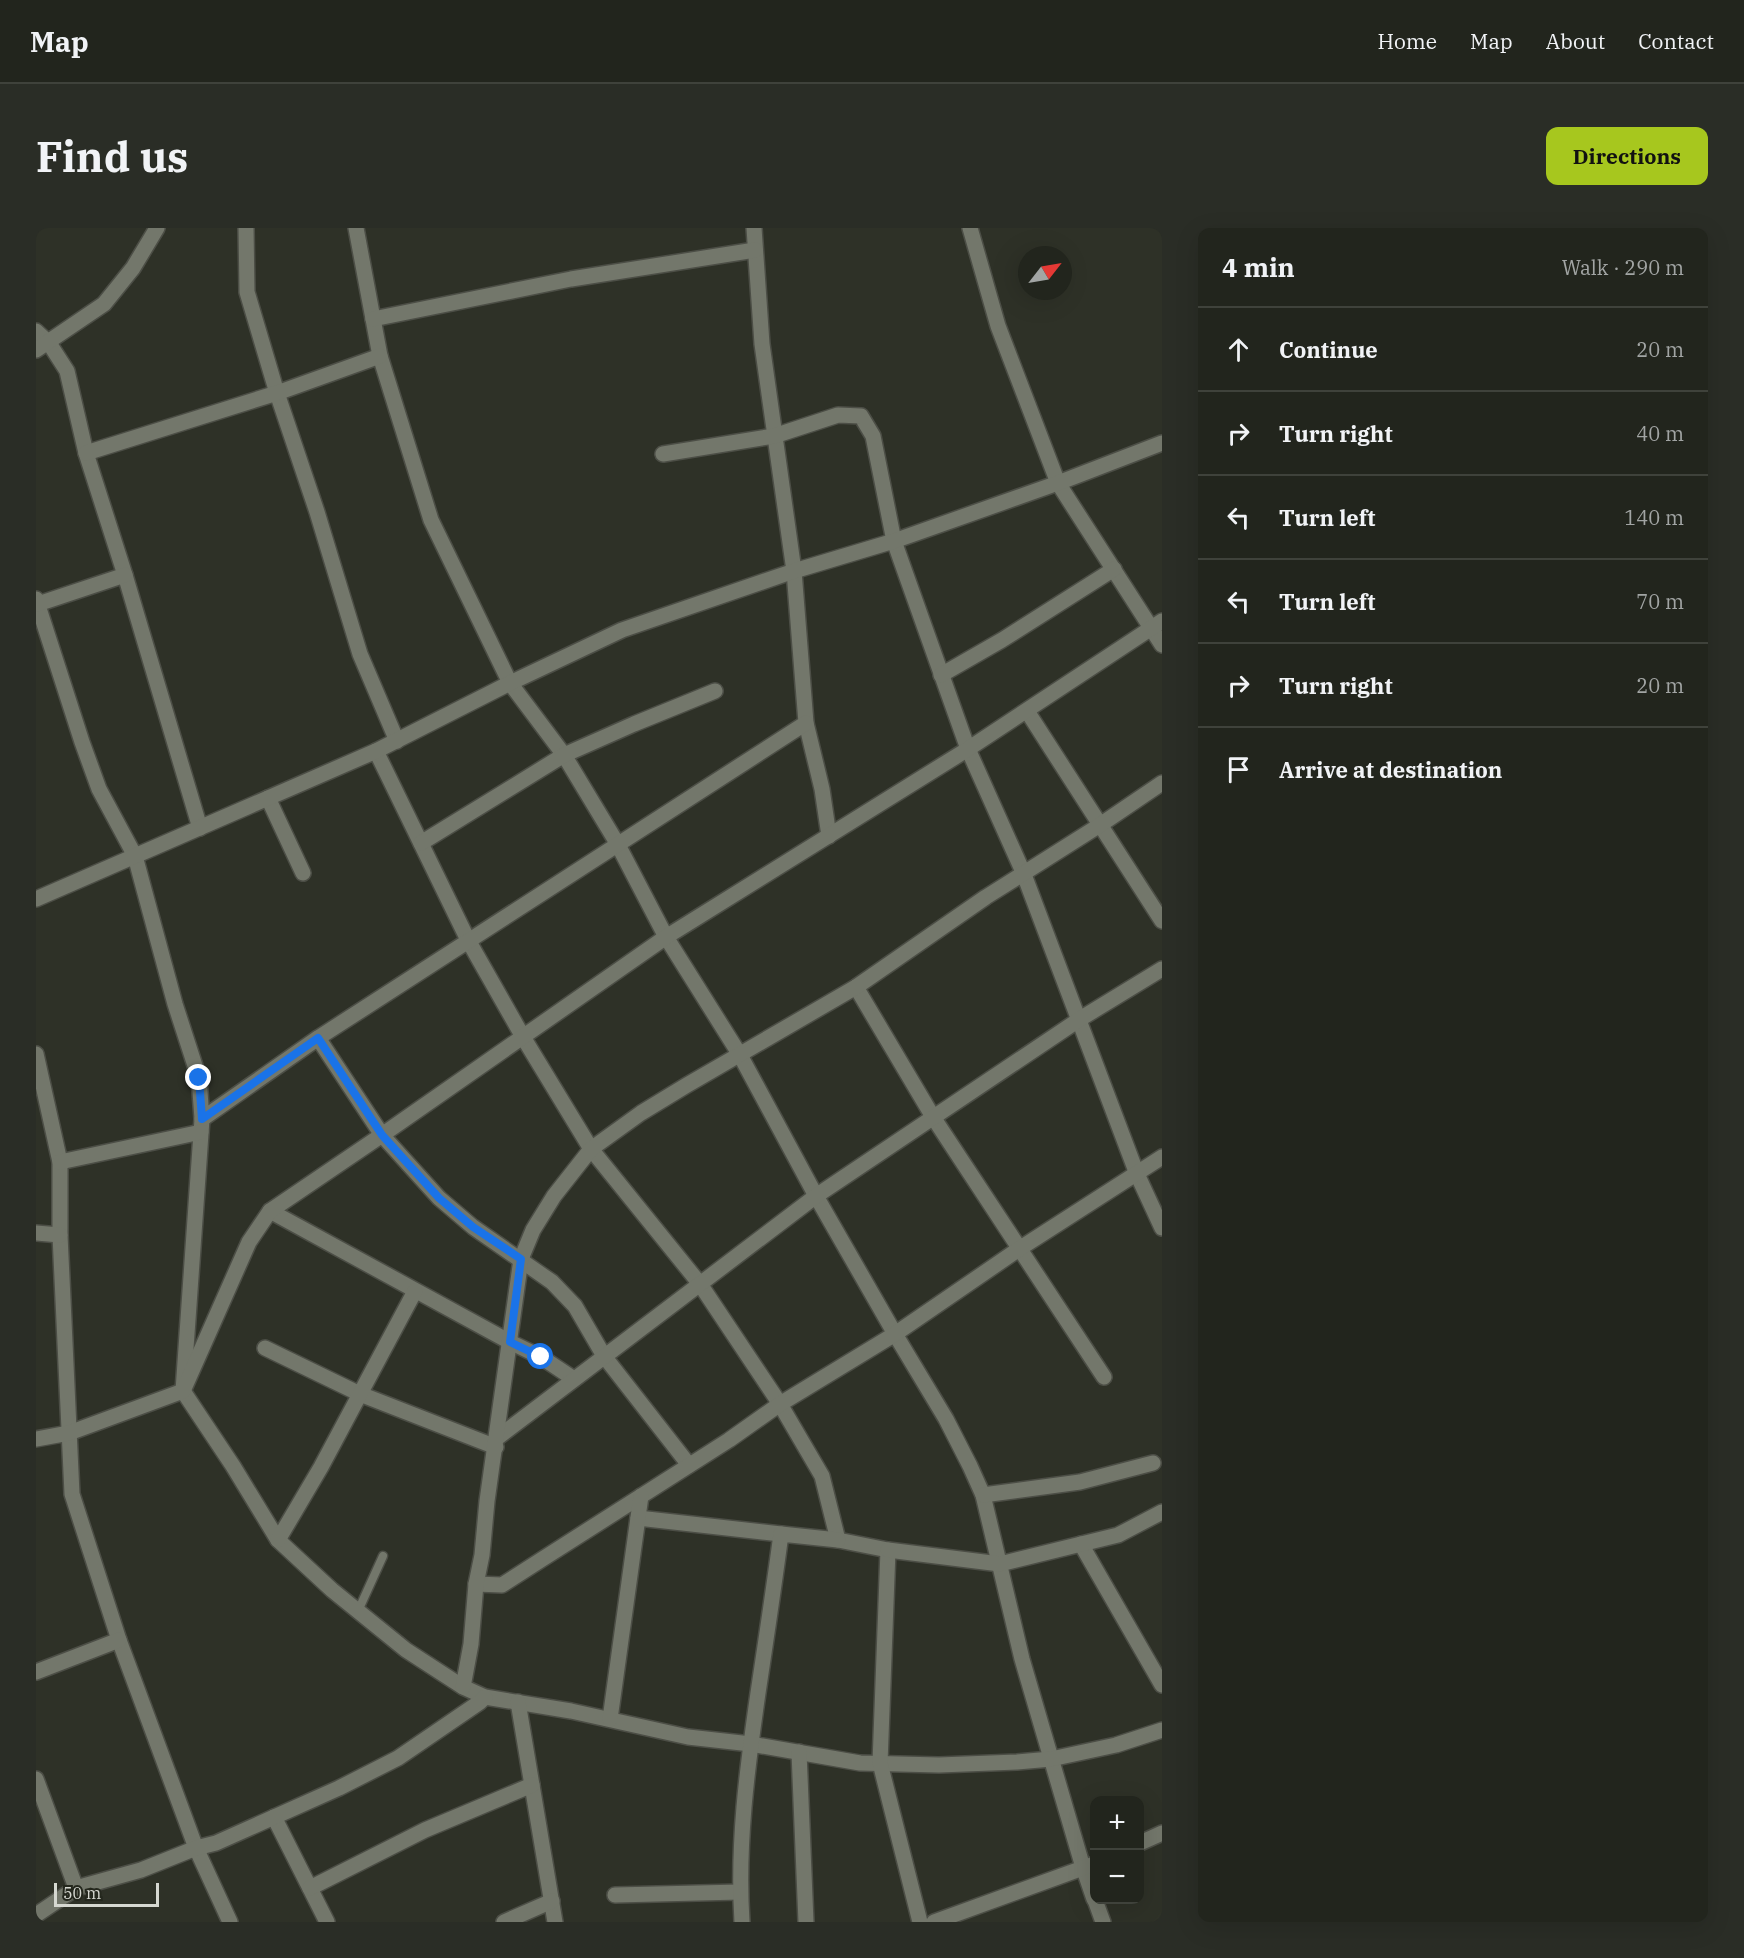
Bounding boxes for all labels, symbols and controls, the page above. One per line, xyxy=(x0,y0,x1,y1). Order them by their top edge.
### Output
text: Map xyxy=(30,23,89,60)
text: Home xyxy=(1377,27,1437,55)
text: Map xyxy=(1470,27,1513,55)
text: About xyxy=(1546,27,1605,55)
text: Contact xyxy=(1638,27,1714,55)
button: Directions xyxy=(1546,127,1708,185)
text: Find us xyxy=(36,129,188,184)
north arrow xyxy=(1018,246,1072,300)
text: 4 min xyxy=(1222,250,1295,284)
text: Walk · 290 m xyxy=(1562,254,1684,281)
icon: ahead xyxy=(1222,333,1255,366)
text: Continue xyxy=(1279,335,1378,364)
text: 20 m xyxy=(1636,336,1684,363)
icon: right xyxy=(1222,417,1255,450)
text: Turn right xyxy=(1279,419,1393,448)
text: 40 m xyxy=(1636,420,1684,447)
icon: left xyxy=(1222,501,1255,534)
text: Turn left xyxy=(1279,503,1375,532)
text: 140 m xyxy=(1624,504,1684,531)
icon: left xyxy=(1222,585,1255,618)
text: Turn left xyxy=(1279,587,1375,616)
text: 70 m xyxy=(1636,588,1684,615)
icon: right xyxy=(1222,669,1255,702)
text: Turn right xyxy=(1279,671,1393,700)
text: 20 m xyxy=(1636,672,1684,699)
icon: arrive xyxy=(1222,753,1255,786)
text: Arrive at destination xyxy=(1279,755,1502,784)
route end xyxy=(185,1064,211,1090)
route start xyxy=(527,1343,553,1369)
map controls xyxy=(1090,1796,1144,1904)
button: + xyxy=(1090,1796,1144,1850)
button: − xyxy=(1090,1850,1144,1904)
scale bar xyxy=(54,1880,159,1908)
text: 50 m xyxy=(63,1883,101,1903)

